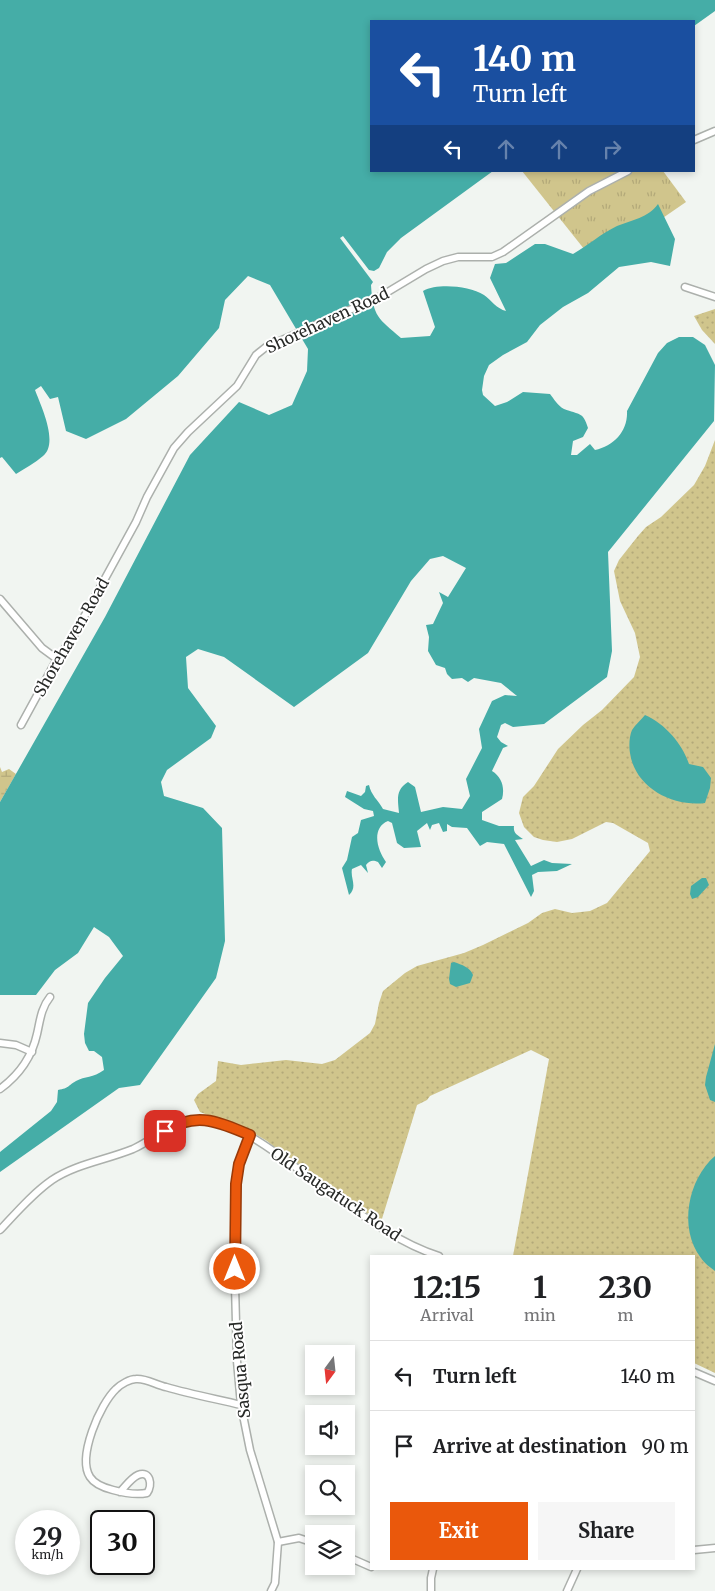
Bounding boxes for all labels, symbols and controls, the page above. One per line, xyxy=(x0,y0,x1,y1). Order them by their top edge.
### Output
text: 140 m xyxy=(473,37,576,81)
icon: left xyxy=(390,40,455,105)
text: Turn left xyxy=(473,80,567,108)
icon: left xyxy=(439,135,467,163)
icon: ahead xyxy=(492,135,520,163)
icon: ahead xyxy=(545,135,573,163)
icon: right xyxy=(598,135,626,163)
street label: Shorehaven Road xyxy=(262,283,392,357)
street label: Shorehaven Road xyxy=(29,574,113,700)
pin xyxy=(144,1110,186,1152)
icon: arrive xyxy=(151,1117,179,1145)
street label: Old Saugatuck Road xyxy=(267,1143,405,1245)
position arrow xyxy=(208,1242,260,1294)
text: 12:15 xyxy=(413,1268,481,1306)
text: 1 xyxy=(533,1268,547,1306)
text: 230 xyxy=(599,1268,652,1306)
text: Arrival xyxy=(420,1305,474,1325)
text: min xyxy=(524,1305,556,1325)
text: m xyxy=(617,1305,633,1325)
street label: Sasqua Road xyxy=(226,1320,254,1419)
north arrow xyxy=(305,1345,355,1395)
map controls xyxy=(305,1345,355,1575)
icon: left xyxy=(390,1362,418,1390)
text: Turn left xyxy=(433,1364,517,1388)
text: 140 m xyxy=(620,1364,675,1388)
button: sound xyxy=(305,1405,355,1455)
icon: arrive xyxy=(390,1432,418,1460)
text: Arrive at destination xyxy=(433,1434,627,1458)
text: 90 m xyxy=(642,1434,689,1458)
button: search xyxy=(305,1465,355,1515)
button: Exit xyxy=(390,1502,528,1560)
button: Share xyxy=(538,1502,675,1560)
speed limit sign: 30 xyxy=(90,1510,155,1575)
text: 29 xyxy=(33,1520,62,1552)
button: layers xyxy=(305,1525,355,1575)
text: km/h xyxy=(32,1547,63,1562)

